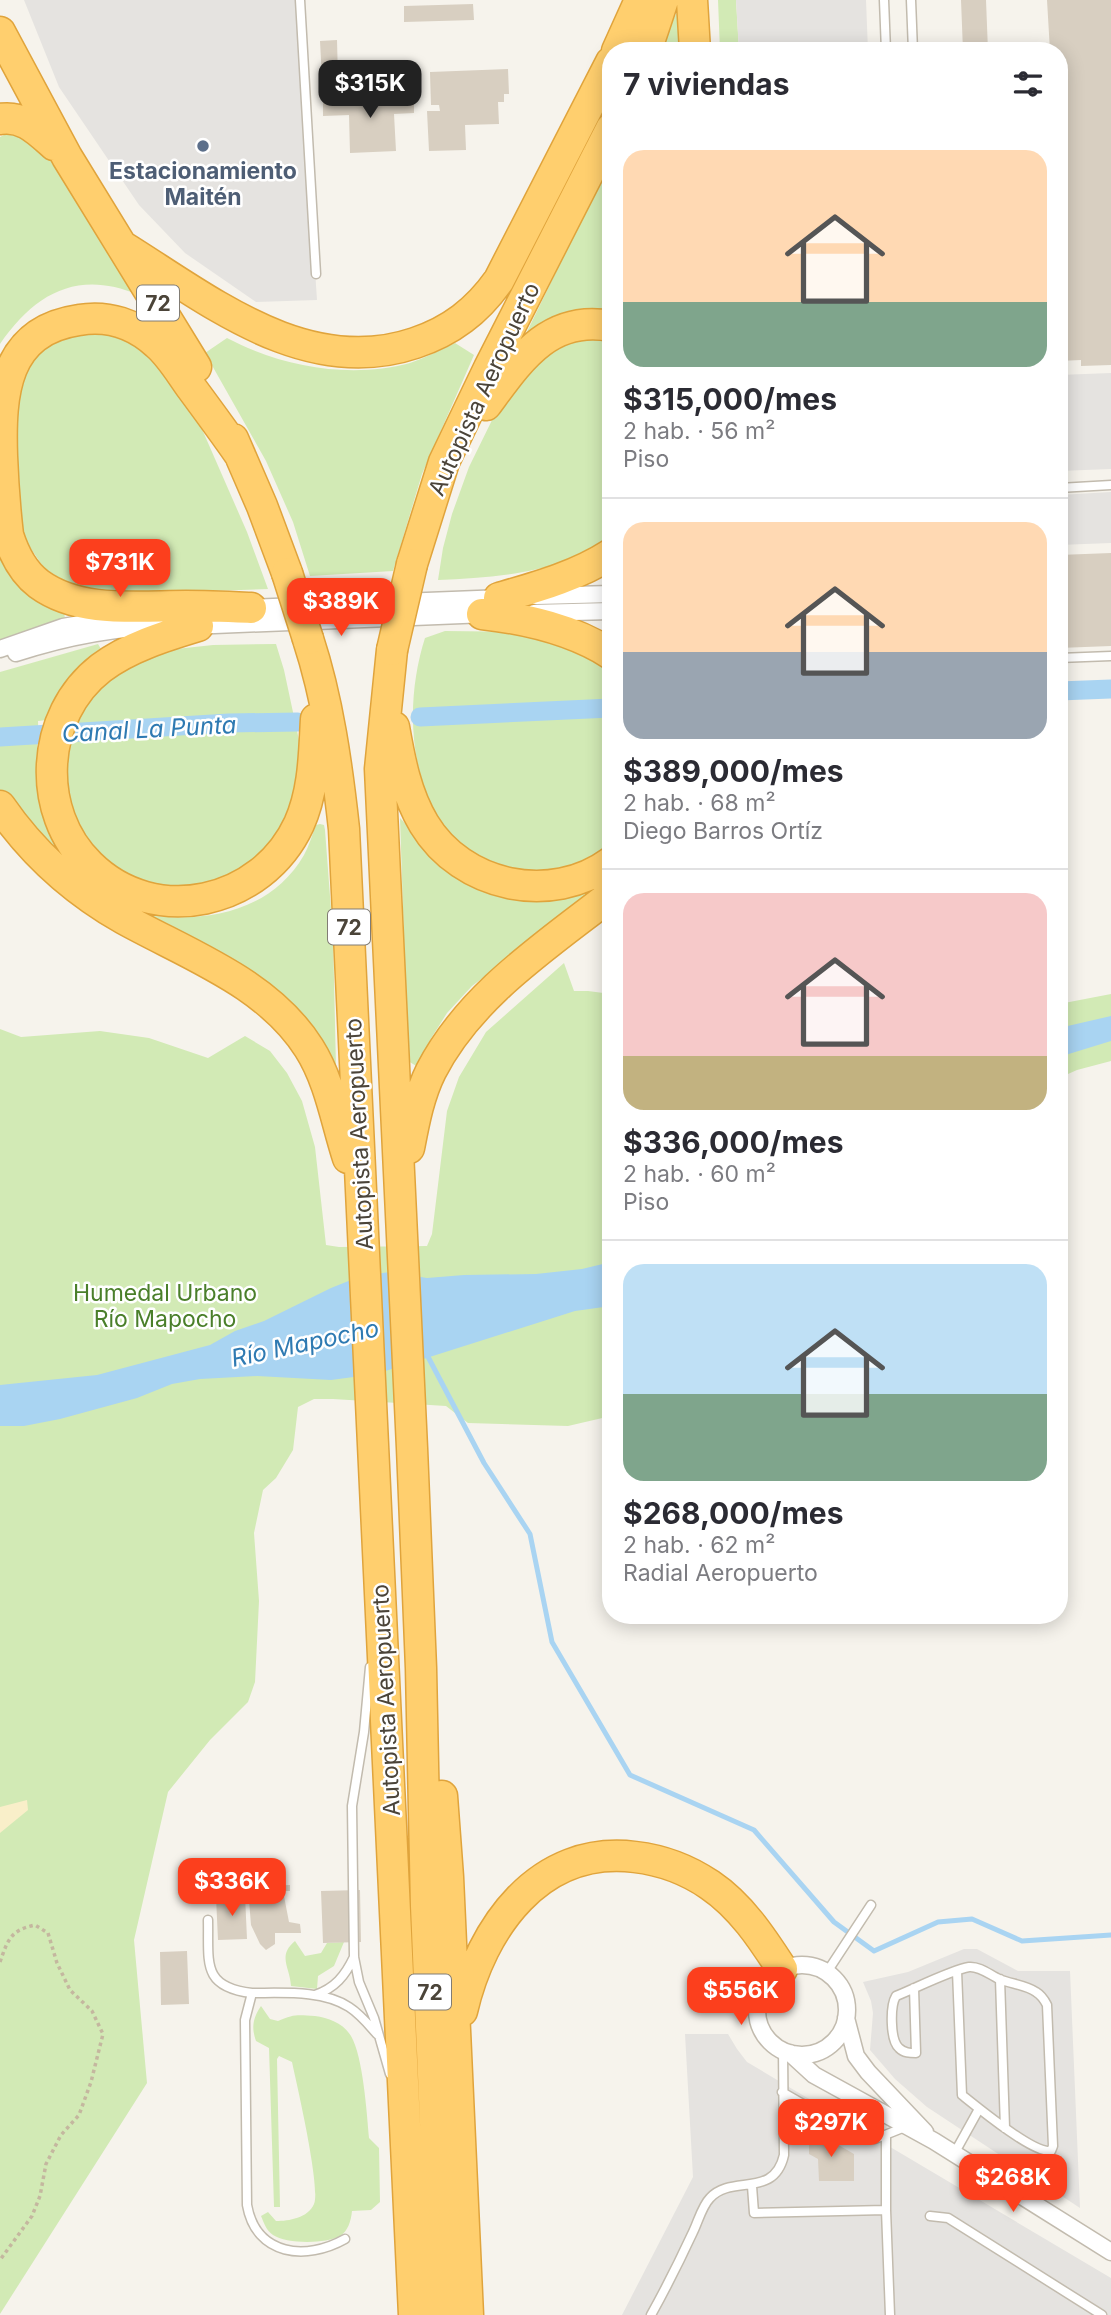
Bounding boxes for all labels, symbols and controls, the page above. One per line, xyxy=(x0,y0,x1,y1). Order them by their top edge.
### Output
pin: $315K xyxy=(321,60,419,120)
icon: filters xyxy=(1009,65,1047,103)
text: 7 viviendas xyxy=(623,66,789,102)
text: $315K xyxy=(334,69,406,97)
marker: Estacionamiento Maitén xyxy=(195,138,211,154)
place label: Estacionamiento Maitén xyxy=(109,157,297,211)
icon: home xyxy=(772,196,898,322)
street label: Autopista Aeropuerto xyxy=(422,278,546,500)
road number: 72 xyxy=(137,286,179,320)
text: $315,000/mes xyxy=(623,381,837,417)
text: 2 hab. · 56 m² xyxy=(623,417,775,445)
text: Piso xyxy=(623,445,669,473)
pin: $731K xyxy=(71,540,169,599)
text: $731K xyxy=(85,548,155,576)
icon: home xyxy=(772,568,898,694)
pin: $389K xyxy=(292,578,390,638)
text: $389K xyxy=(303,587,379,615)
water label: Canal La Punta xyxy=(61,710,237,748)
text: $389,000/mes xyxy=(623,753,844,789)
text: 2 hab. · 68 m² xyxy=(623,789,776,817)
text: Diego Barros Ortíz xyxy=(623,817,823,845)
road number: 72 xyxy=(328,909,370,944)
icon: home xyxy=(772,939,898,1065)
street label: Autopista Aeropuerto xyxy=(339,1017,379,1251)
text: $336,000/mes xyxy=(623,1124,844,1160)
text: 2 hab. · 60 m² xyxy=(623,1160,776,1188)
text: Piso xyxy=(623,1188,669,1216)
park label: Humedal Urbano Río Mapocho xyxy=(73,1279,257,1333)
icon: home xyxy=(772,1310,898,1436)
water label: Río Mapocho xyxy=(228,1313,382,1373)
text: $268,000/mes xyxy=(623,1495,843,1531)
text: 2 hab. · 62 m² xyxy=(623,1531,775,1559)
text: Radial Aeropuerto xyxy=(623,1559,818,1587)
street label: Autopista Aeropuerto xyxy=(366,1583,406,1817)
pin: $336K xyxy=(183,1858,281,1918)
text: $336K xyxy=(194,1867,270,1895)
pin: $556K xyxy=(692,1968,790,2027)
road number: 72 xyxy=(409,1974,451,2010)
text: $556K xyxy=(703,1976,779,2004)
pin: $297K xyxy=(782,2100,880,2159)
text: $297K xyxy=(794,2108,868,2136)
pin: $268K xyxy=(964,2154,1062,2214)
text: $268K xyxy=(975,2163,1051,2191)

